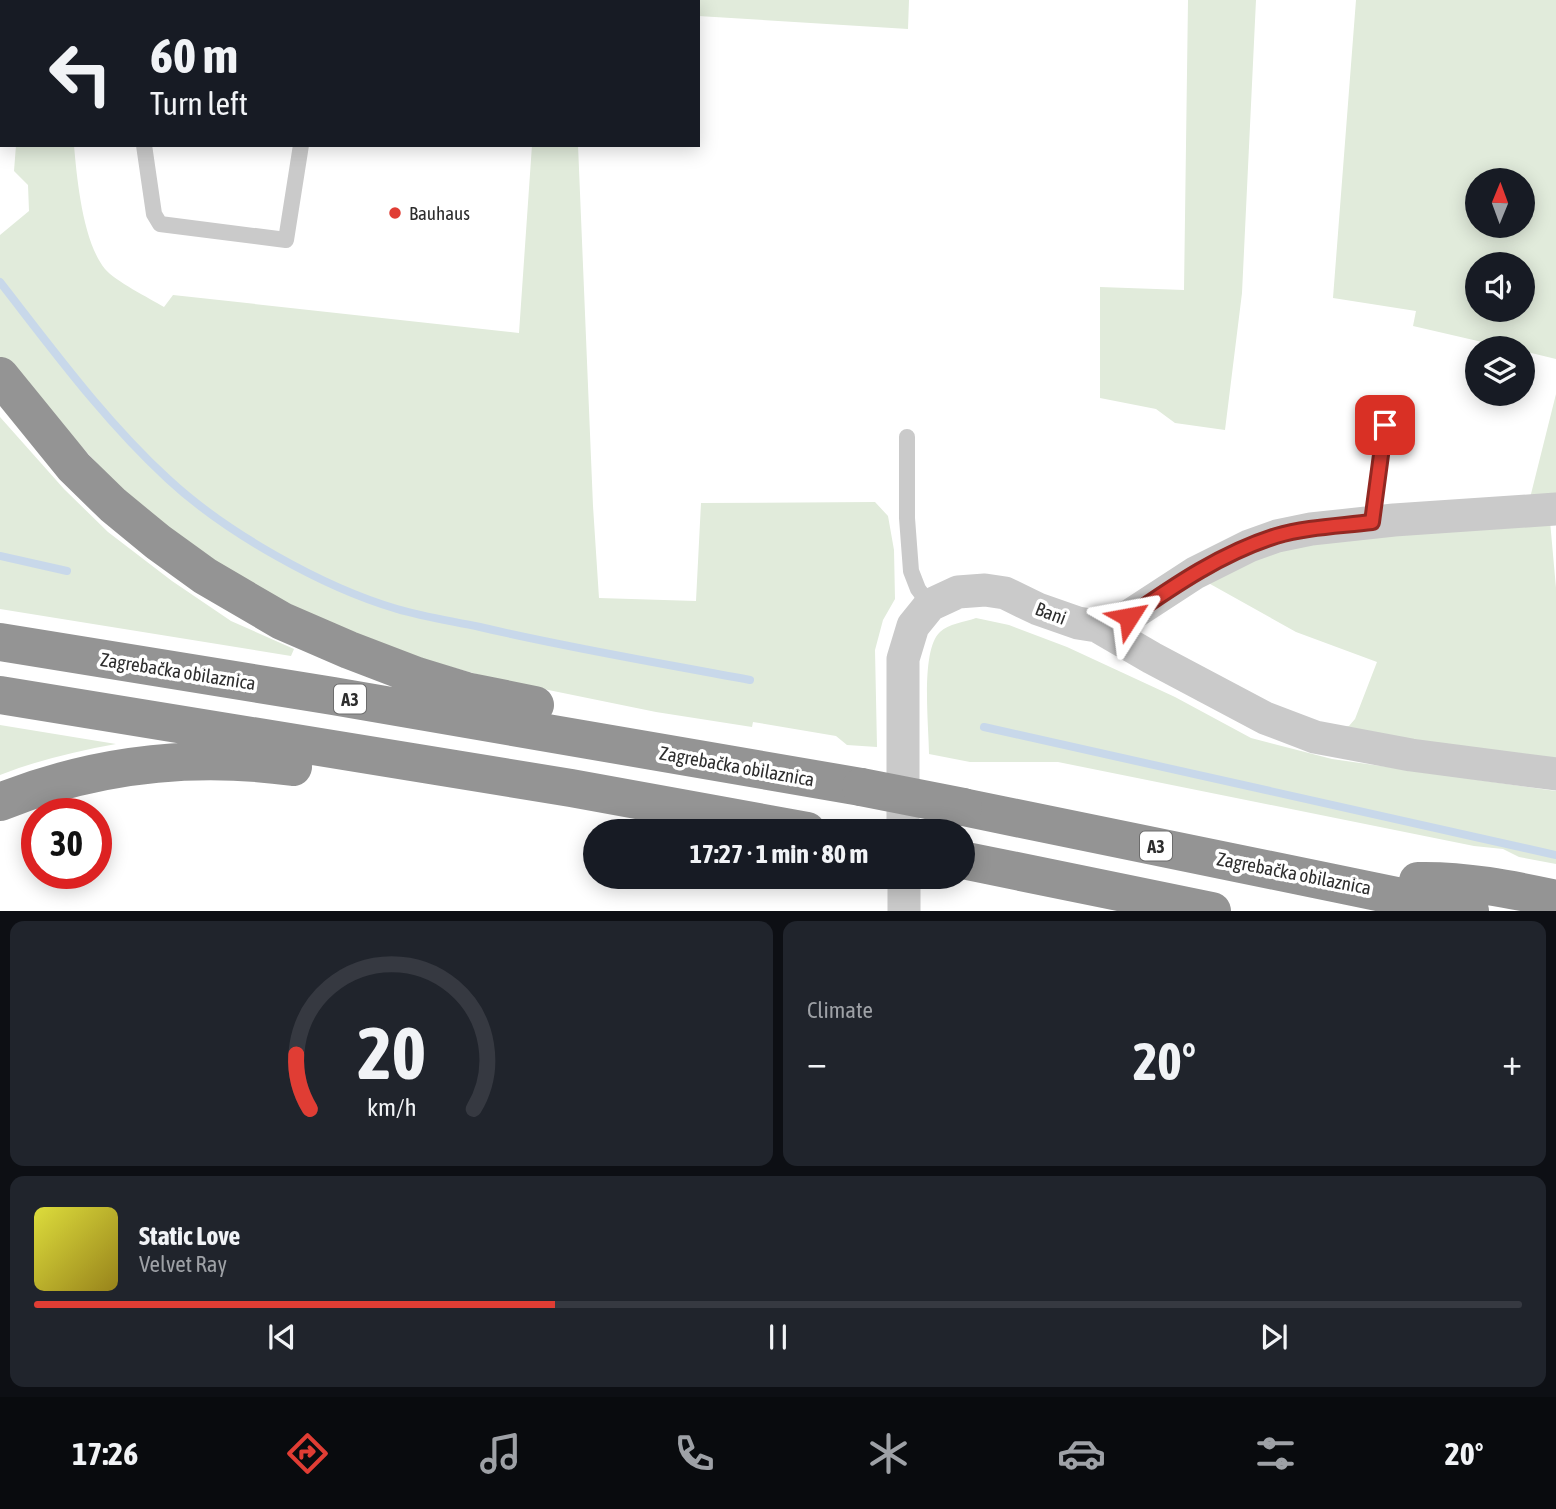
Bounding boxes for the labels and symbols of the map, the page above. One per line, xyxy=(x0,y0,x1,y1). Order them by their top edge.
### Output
north arrow xyxy=(1465,168,1535,238)
place label: Bauhaus xyxy=(409,202,470,224)
marker: Bauhaus xyxy=(387,205,403,221)
pin xyxy=(1355,395,1415,455)
position arrow xyxy=(1092,580,1166,654)
street label: Bani xyxy=(1032,597,1070,629)
street label: Zagrebačka obilaznica xyxy=(99,648,257,694)
road number: A3 xyxy=(334,684,366,714)
street label: Zagrebačka obilaznica xyxy=(658,742,816,790)
speed limit sign: 30 xyxy=(21,798,112,889)
road number: A3 xyxy=(1140,832,1172,860)
street label: Zagrebačka obilaznica xyxy=(1215,847,1373,899)

